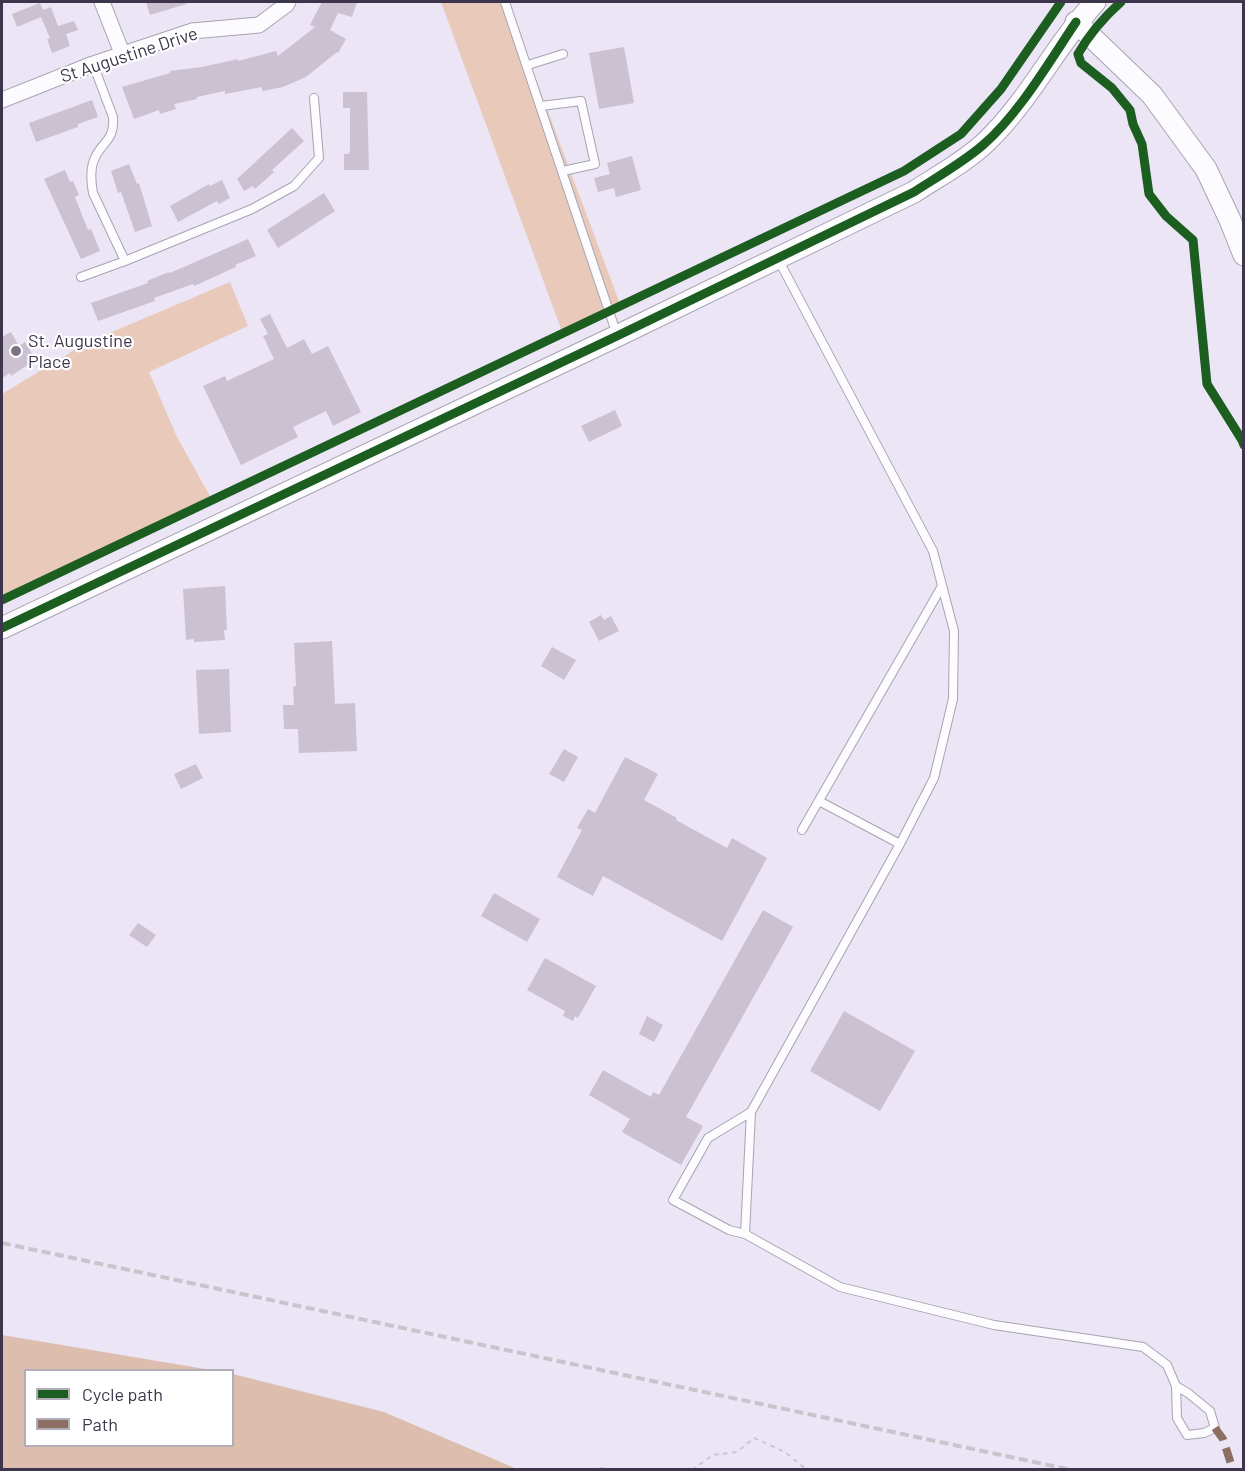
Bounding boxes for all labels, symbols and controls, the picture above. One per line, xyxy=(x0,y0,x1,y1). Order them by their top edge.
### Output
street label: St Augustine Drive xyxy=(58,23,200,87)
place label: St. Augustine Place xyxy=(28,330,132,372)
marker: St. Augustine Place xyxy=(9,344,23,358)
legend xyxy=(24,1369,234,1447)
text: Cycle path xyxy=(82,1383,163,1405)
text: Path xyxy=(82,1413,118,1435)

